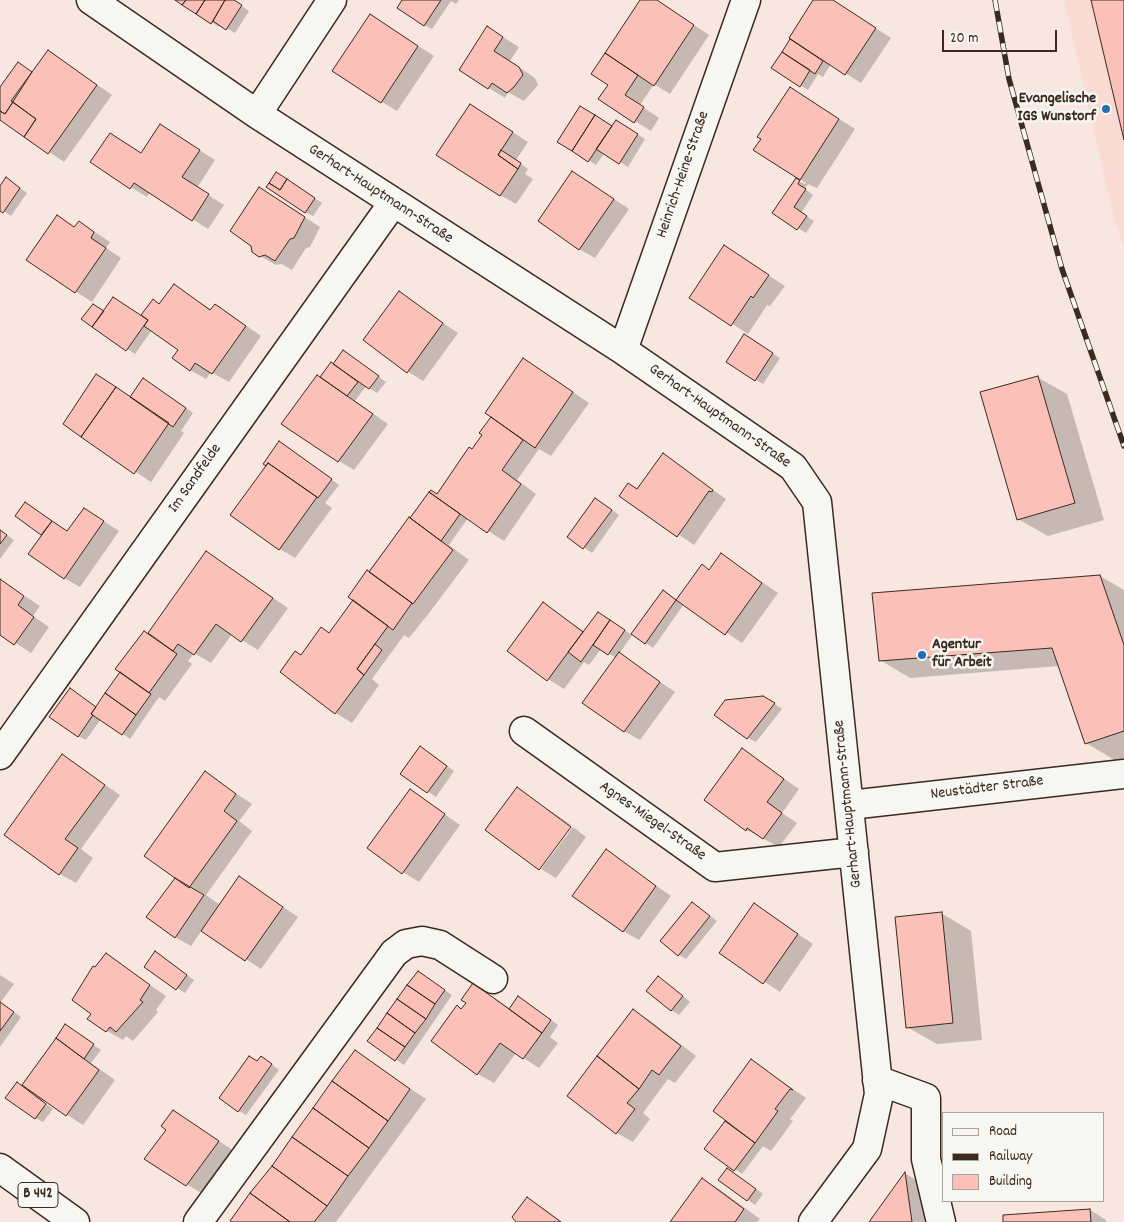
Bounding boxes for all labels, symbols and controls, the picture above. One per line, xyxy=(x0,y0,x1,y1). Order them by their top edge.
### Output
scale bar xyxy=(944,20,1059,52)
text: 20 m xyxy=(950,28,978,50)
place label: Evangelische IGS Wunstorf xyxy=(1017,90,1096,128)
marker: Evangelische IGS Wunstorf xyxy=(1100,103,1112,115)
street label: Heinrich-Heine-Straße xyxy=(653,109,715,241)
street label: Gerhart-Hauptmann-Straße xyxy=(304,141,456,249)
street label: Gerhart-Hauptmann-Straße xyxy=(644,361,794,473)
street label: Im Sandfelde xyxy=(165,441,227,517)
place label: Agentur für Arbeit xyxy=(932,636,992,674)
marker: Agentur für Arbeit xyxy=(916,649,928,661)
street label: Gerhart-Hauptmann-Straße xyxy=(831,719,867,889)
street label: Neustädter Straße xyxy=(929,773,1045,805)
street label: Agnes-Miegel-Straße xyxy=(595,778,709,866)
legend xyxy=(942,1112,1104,1202)
text: Road xyxy=(989,1121,1017,1143)
text: Railway xyxy=(989,1146,1032,1168)
text: Building xyxy=(989,1171,1032,1193)
road number: B 442 xyxy=(18,1182,58,1208)

